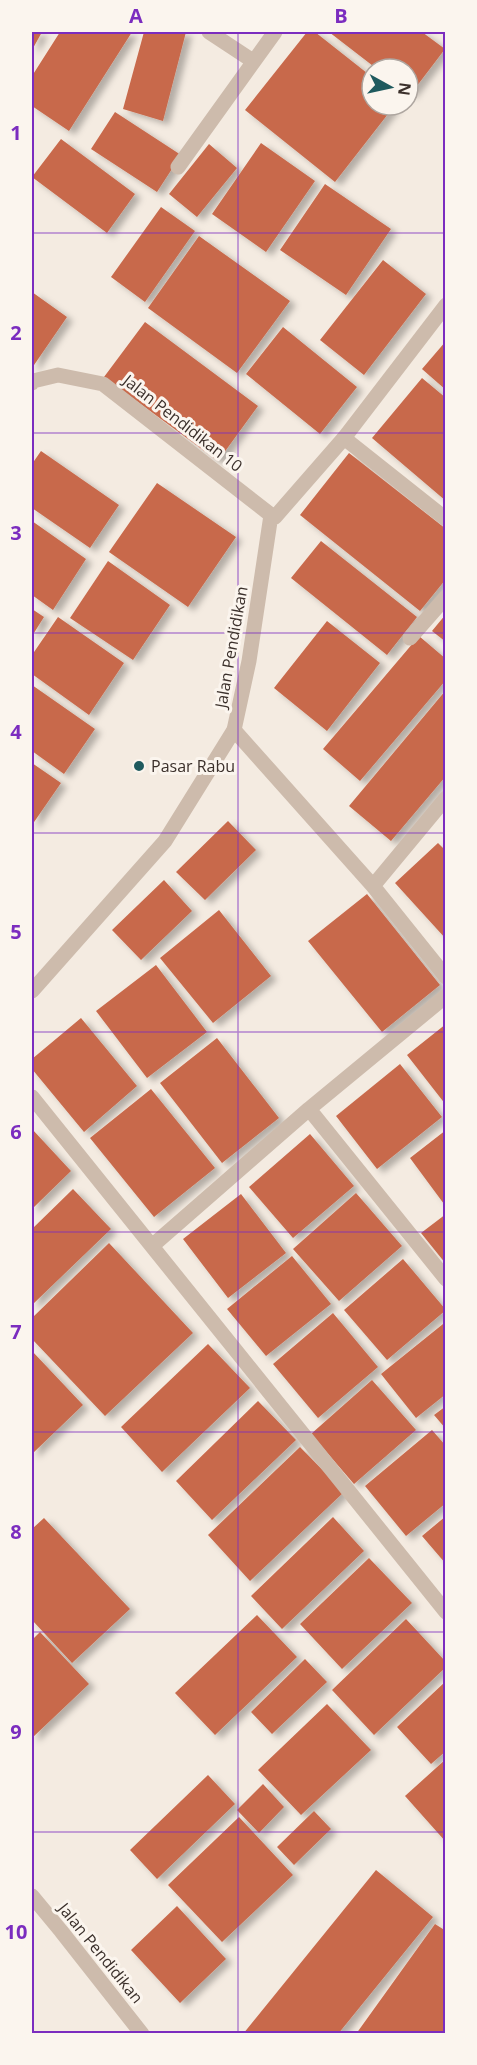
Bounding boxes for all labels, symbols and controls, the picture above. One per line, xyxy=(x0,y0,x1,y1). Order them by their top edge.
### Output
text: A xyxy=(129,2,143,29)
text: B xyxy=(334,2,348,29)
north arrow xyxy=(360,57,420,117)
text: N xyxy=(393,81,417,97)
text: 1 xyxy=(10,119,22,146)
text: 2 xyxy=(10,319,22,346)
street label: Jalan Pendidikan 10 xyxy=(117,368,247,477)
text: 3 xyxy=(10,519,22,546)
street label: Jalan Pendidikan xyxy=(209,584,253,712)
text: 4 xyxy=(10,718,22,745)
place label: Pasar Rabu xyxy=(151,755,235,777)
marker: Pasar Rabu xyxy=(132,759,146,773)
text: 5 xyxy=(10,918,22,945)
text: 6 xyxy=(10,1118,22,1145)
text: 7 xyxy=(10,1318,22,1345)
text: 8 xyxy=(10,1518,22,1545)
text: 9 xyxy=(10,1718,22,1745)
street label: Jalan Pendidikan xyxy=(52,1897,148,2008)
text: 10 xyxy=(5,1918,27,1945)

